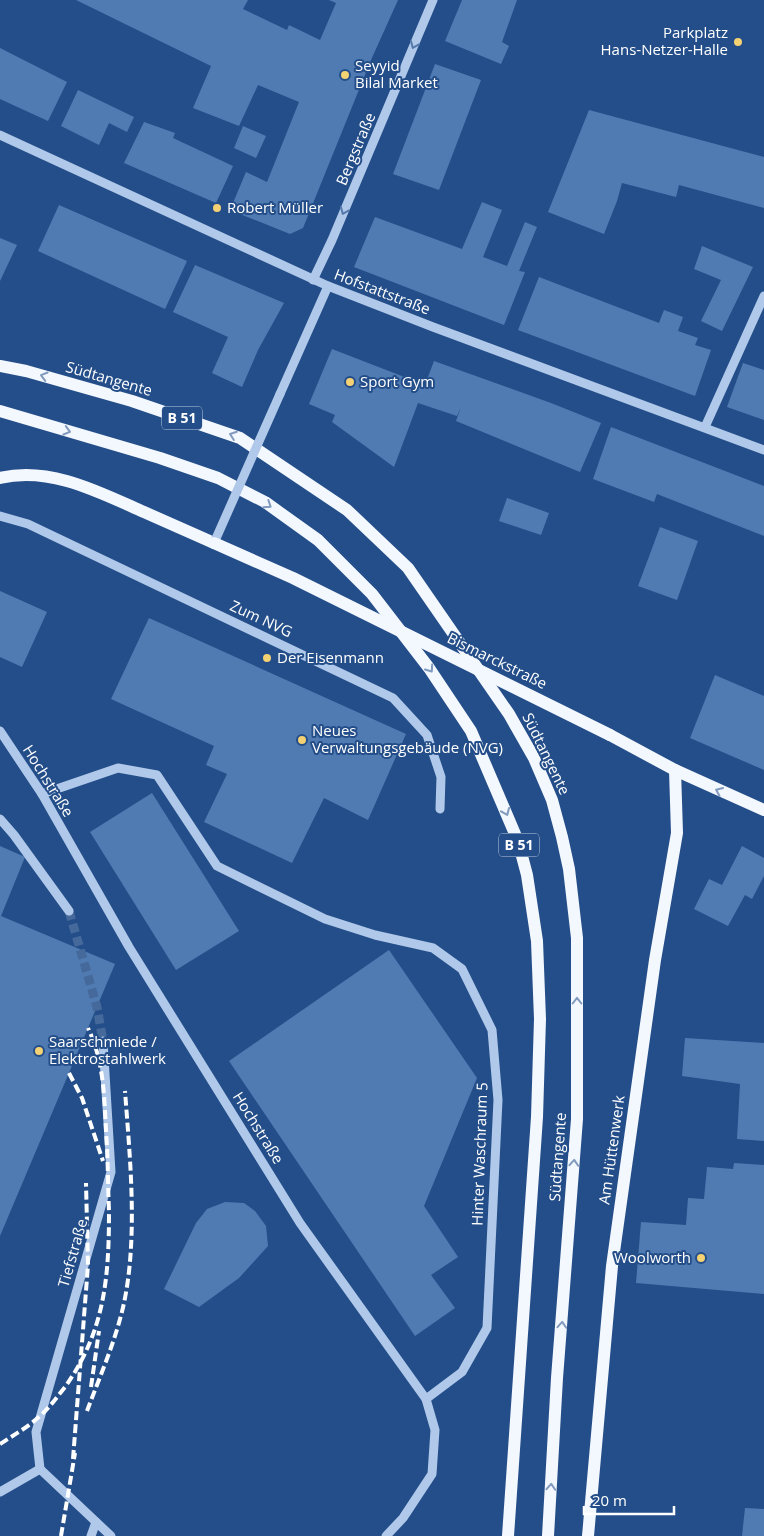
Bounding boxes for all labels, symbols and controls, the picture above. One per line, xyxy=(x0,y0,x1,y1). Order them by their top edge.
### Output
place label: Parkplatz Hans-Netzer-Halle xyxy=(601,22,728,59)
marker: Parkplatz Hans-Netzer-Halle xyxy=(732,36,744,48)
one-way arrow xyxy=(410,40,421,49)
place label: Seyyid Bilal Market xyxy=(355,55,438,92)
marker: Seyyid Bilal Market xyxy=(339,69,351,81)
street label: Bergstraße xyxy=(331,109,379,188)
place label: Robert Müller xyxy=(227,197,323,217)
marker: Robert Müller xyxy=(211,202,223,214)
one-way arrow xyxy=(340,206,351,215)
street label: Hofstattstraße xyxy=(331,264,433,319)
street label: Südtangente xyxy=(64,356,155,400)
place label: Sport Gym xyxy=(360,371,434,391)
one-way arrow xyxy=(41,372,49,382)
marker: Sport Gym xyxy=(344,376,356,388)
road number: B 51 xyxy=(162,406,202,429)
one-way arrow xyxy=(62,425,71,435)
one-way arrow xyxy=(229,431,238,441)
one-way arrow xyxy=(263,498,272,508)
street label: Zum NVG xyxy=(227,595,296,641)
street label: Bismarckstraße xyxy=(444,627,551,693)
place label: Der Eisenmann xyxy=(277,647,384,667)
marker: Der Eisenmann xyxy=(261,652,273,664)
one-way arrow xyxy=(424,663,433,673)
street label: Südtangente xyxy=(518,709,575,798)
place label: Neues Verwaltungsgebäude (NVG) xyxy=(312,720,503,757)
marker: Neues Verwaltungsgebäude (NVG) xyxy=(296,734,308,746)
street label: Hochstraße xyxy=(19,741,79,820)
one-way arrow xyxy=(715,786,724,797)
one-way arrow xyxy=(499,807,510,816)
road number: B 51 xyxy=(499,834,539,856)
one-way arrow xyxy=(572,997,582,1004)
place label: Saarschmiede / Elektrostahlwerk xyxy=(49,1031,166,1068)
marker: Saarschmiede / Elektrostahlwerk xyxy=(33,1045,45,1057)
street label: Hinter Waschraum 5 xyxy=(467,1082,492,1226)
street label: Hochstraße xyxy=(229,1088,289,1167)
street label: Am Hüttenwerk xyxy=(593,1094,629,1206)
street label: Südtangente xyxy=(544,1112,570,1202)
one-way arrow xyxy=(568,1159,579,1167)
street label: Tiefstraße xyxy=(53,1216,91,1289)
place label: Woolworth xyxy=(614,1247,691,1267)
marker: Woolworth xyxy=(695,1252,707,1264)
one-way arrow xyxy=(556,1321,567,1329)
one-way arrow xyxy=(545,1483,556,1491)
scale bar xyxy=(584,1484,674,1516)
text: 20 m xyxy=(592,1490,627,1510)

